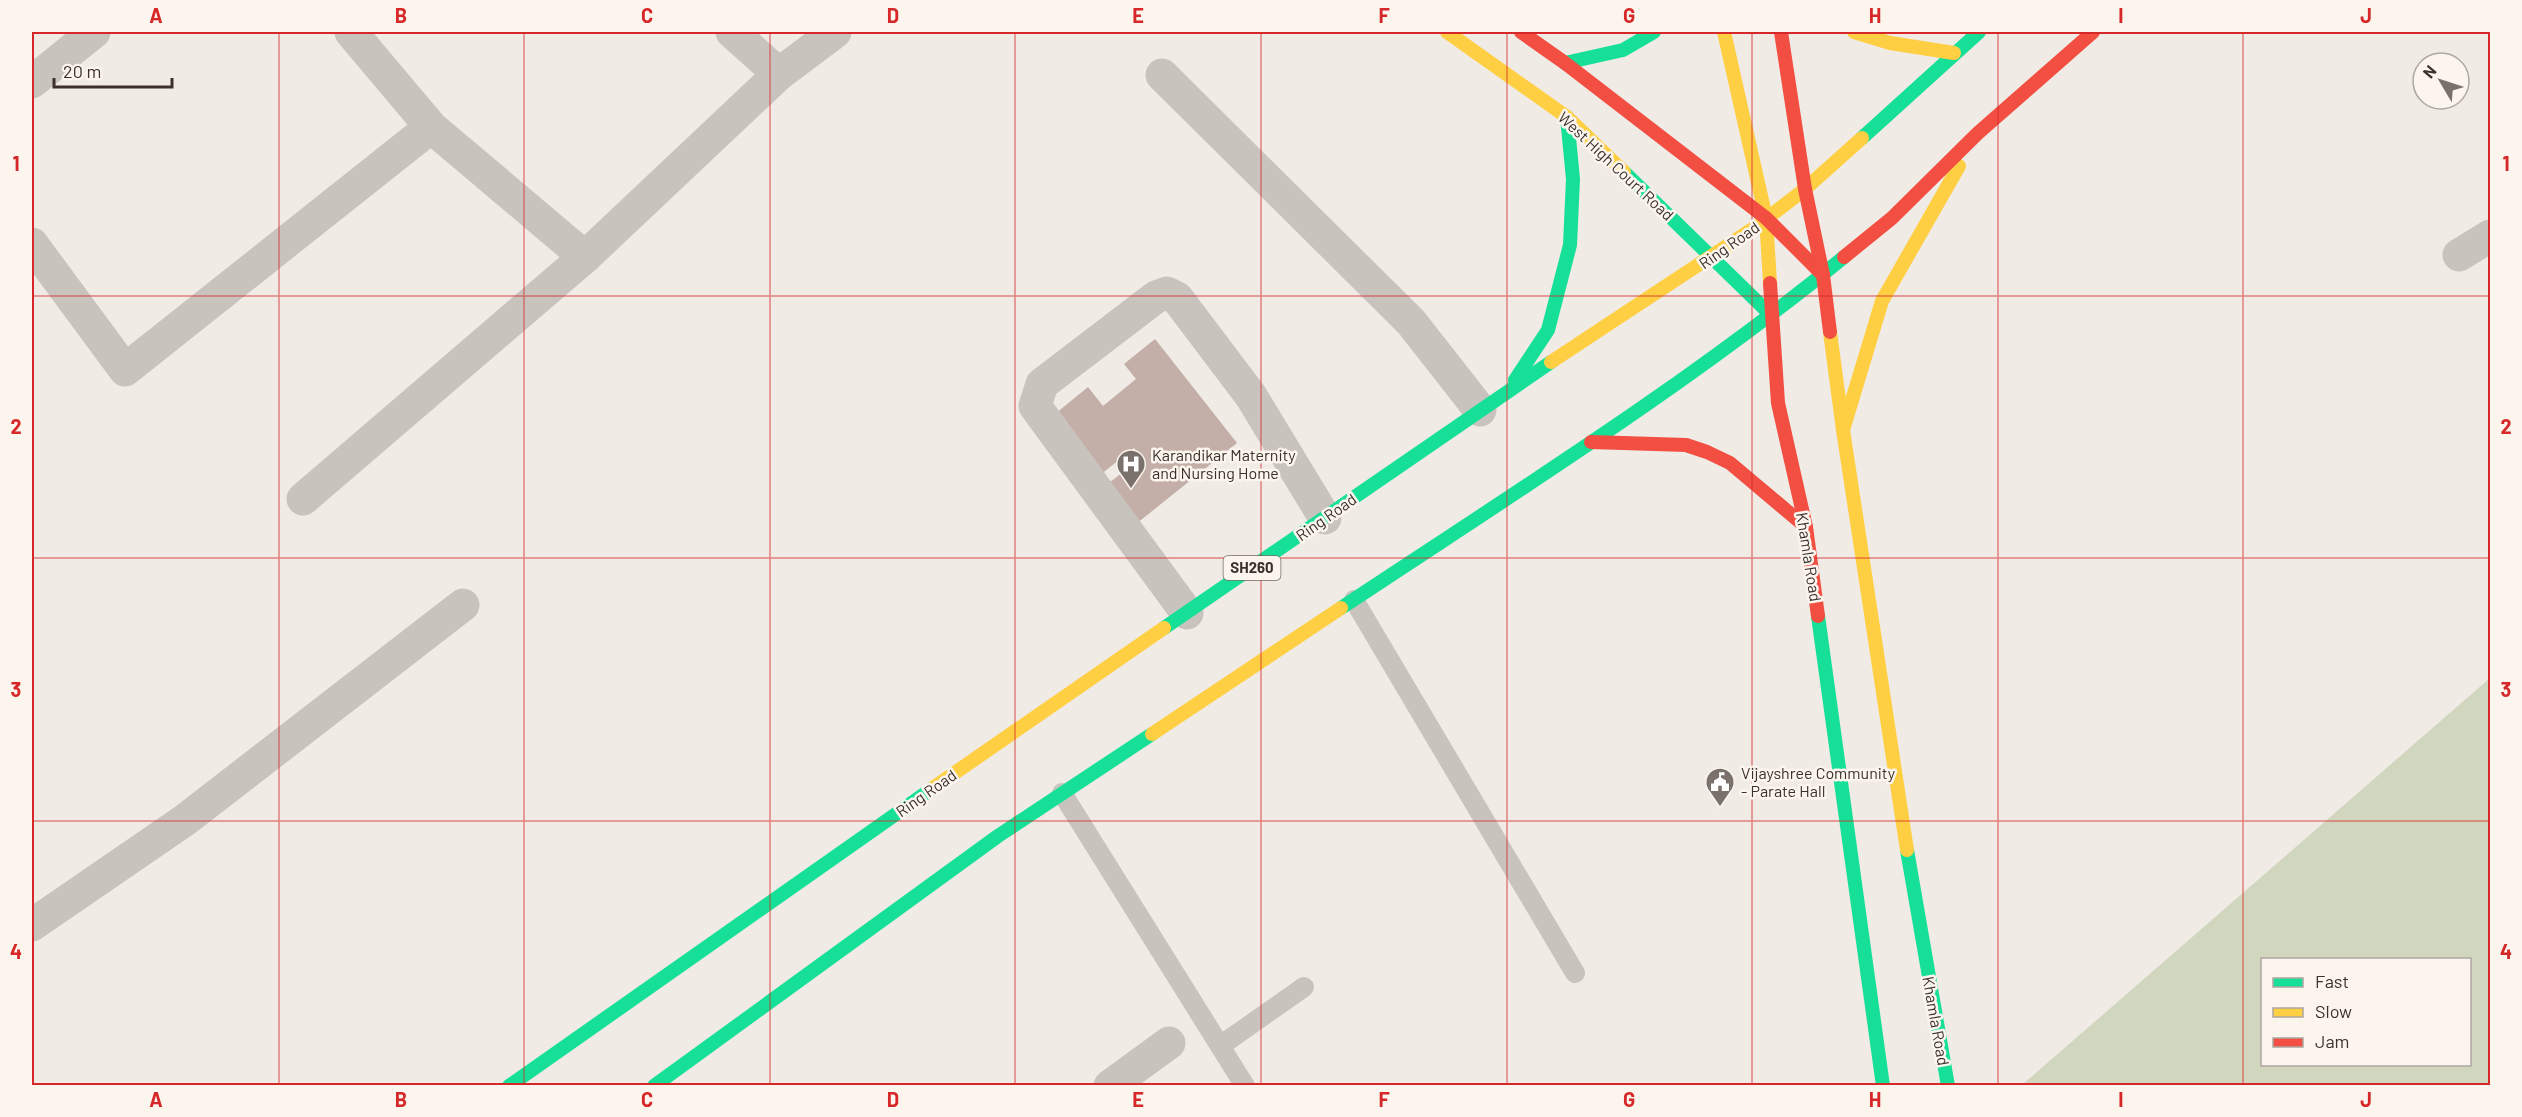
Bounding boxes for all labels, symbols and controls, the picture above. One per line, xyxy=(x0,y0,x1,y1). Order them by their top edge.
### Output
text: A xyxy=(149,3,163,27)
text: B xyxy=(395,3,407,27)
text: C xyxy=(641,3,653,27)
text: D xyxy=(887,3,899,27)
text: E xyxy=(1132,3,1144,27)
text: F xyxy=(1378,3,1390,27)
text: G xyxy=(1623,3,1635,27)
text: H xyxy=(1869,3,1881,27)
text: I xyxy=(2118,3,2124,27)
text: J xyxy=(2360,3,2372,27)
scale bar xyxy=(54,51,172,89)
north arrow xyxy=(2411,51,2471,111)
text: 20 m xyxy=(63,60,101,82)
text: N xyxy=(2418,61,2440,81)
street label: West High Court Road xyxy=(1555,107,1678,224)
text: 1 xyxy=(12,151,20,175)
text: 1 xyxy=(2502,151,2510,175)
street label: Ring Road xyxy=(1695,217,1763,272)
text: 2 xyxy=(10,414,22,438)
text: 2 xyxy=(2500,414,2512,438)
place label: Karandikar Maternity and Nursing Home xyxy=(1152,445,1296,482)
hospital icon: Karandikar Maternity and Nursing Home xyxy=(1115,448,1147,490)
street label: Ring Road xyxy=(1292,489,1360,544)
street label: Khamla Road xyxy=(1793,511,1826,603)
road number: SH260 xyxy=(1224,556,1280,580)
text: 3 xyxy=(11,677,21,701)
text: 3 xyxy=(2501,677,2511,701)
place label: Vijayshree Community - Parate Hall xyxy=(1741,763,1896,800)
street label: Ring Road xyxy=(892,765,960,820)
public building icon: Vijayshree Community - Parate Hall xyxy=(1704,766,1736,808)
text: 4 xyxy=(10,939,22,963)
text: 4 xyxy=(2500,939,2512,963)
legend xyxy=(2261,958,2471,1066)
text: Fast xyxy=(2315,970,2349,992)
street label: Khamla Road xyxy=(1919,975,1954,1067)
text: Slow xyxy=(2315,1000,2352,1022)
text: Jam xyxy=(2315,1030,2349,1052)
text: A xyxy=(149,1087,163,1111)
text: B xyxy=(395,1087,407,1111)
text: C xyxy=(641,1087,653,1111)
text: D xyxy=(887,1087,899,1111)
text: E xyxy=(1132,1087,1144,1111)
text: F xyxy=(1378,1087,1390,1111)
text: G xyxy=(1623,1087,1635,1111)
text: H xyxy=(1869,1087,1881,1111)
text: I xyxy=(2118,1087,2124,1111)
text: J xyxy=(2360,1087,2372,1111)

